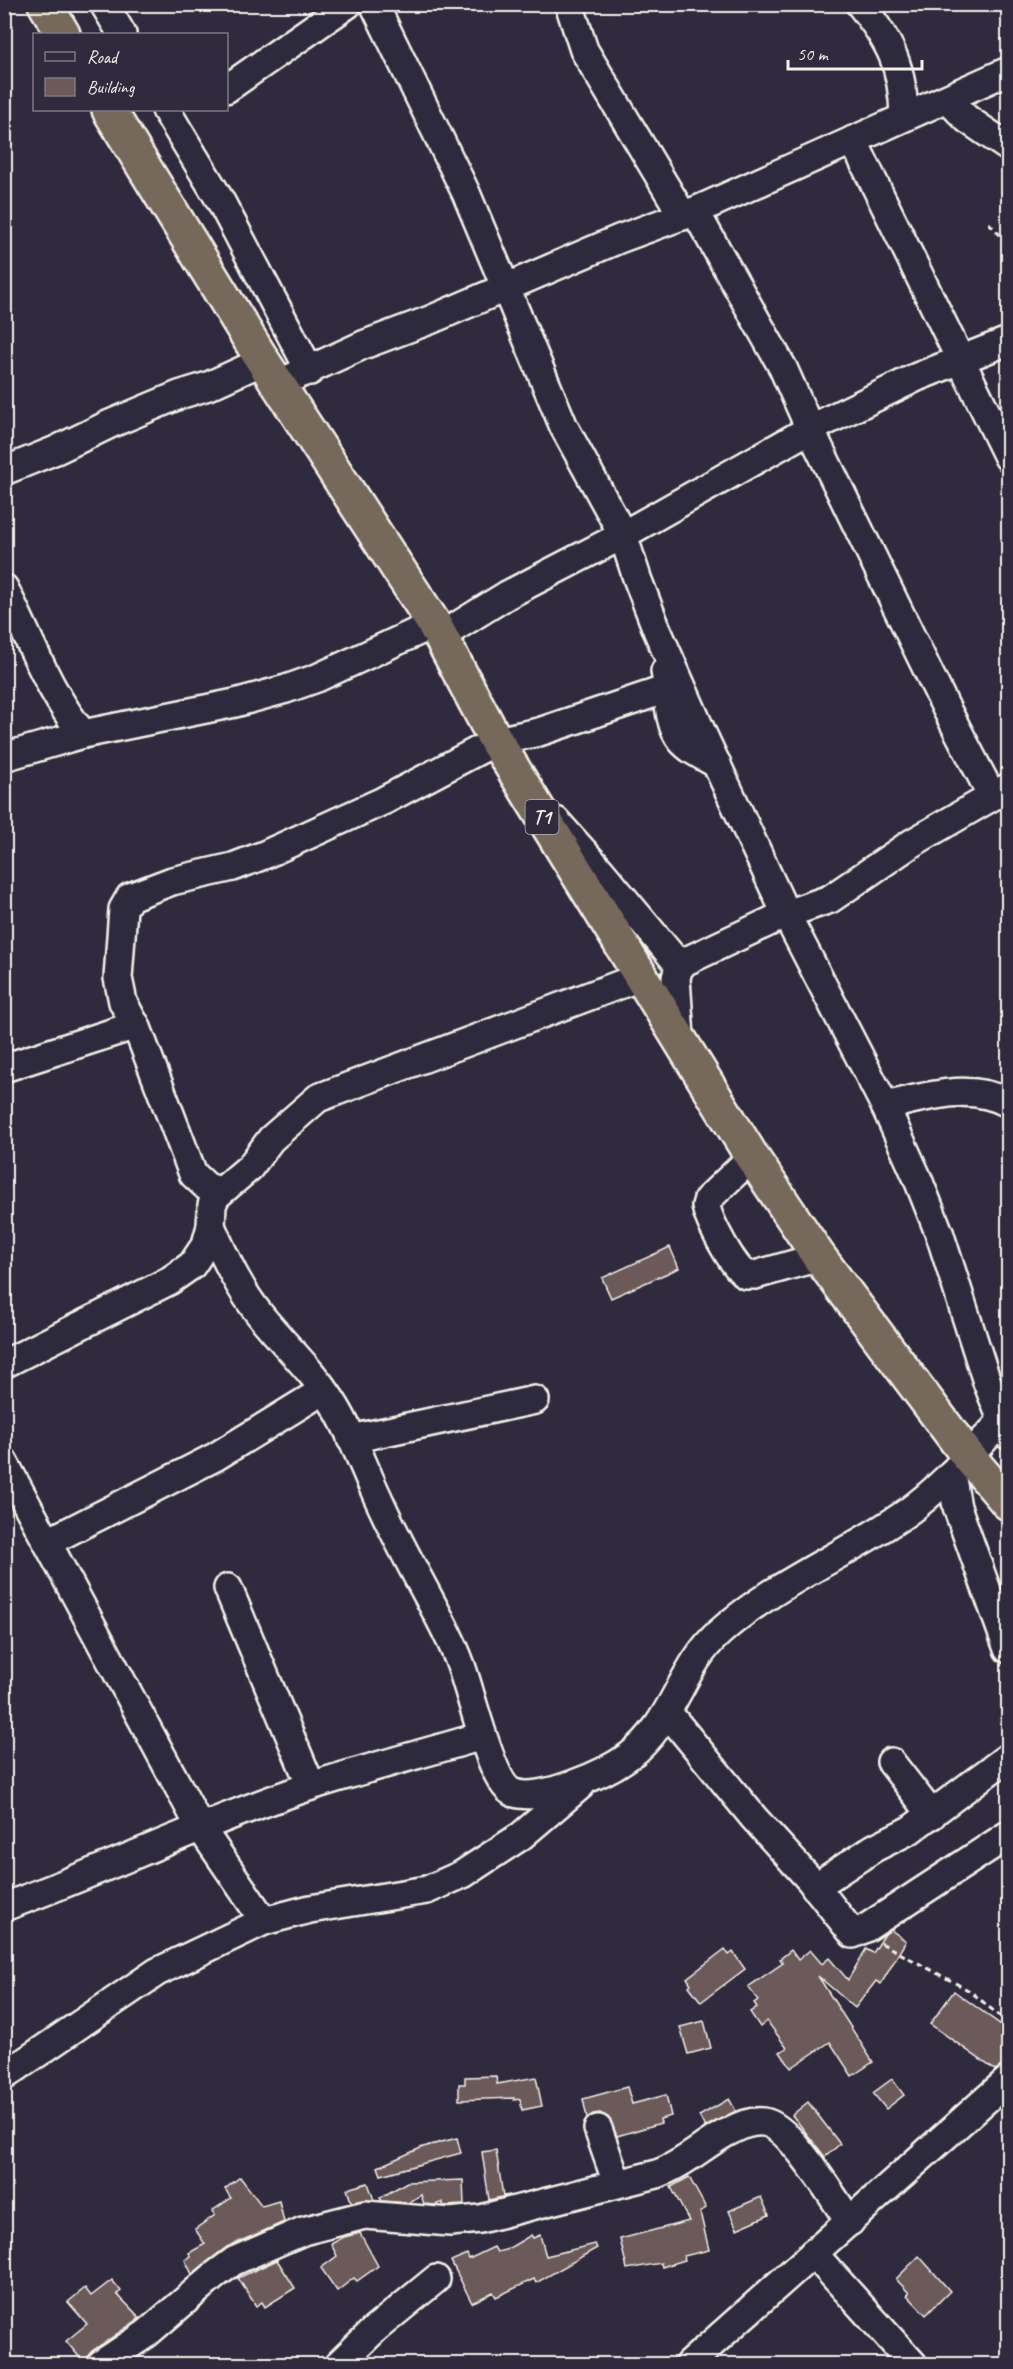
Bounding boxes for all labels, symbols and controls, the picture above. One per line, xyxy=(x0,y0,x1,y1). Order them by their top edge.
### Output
legend xyxy=(33,33,228,111)
scale bar xyxy=(788,33,922,71)
text: 50 m xyxy=(797,43,830,65)
text: Road xyxy=(87,46,120,68)
text: Building xyxy=(87,76,136,98)
road number: T1 xyxy=(526,800,558,834)

